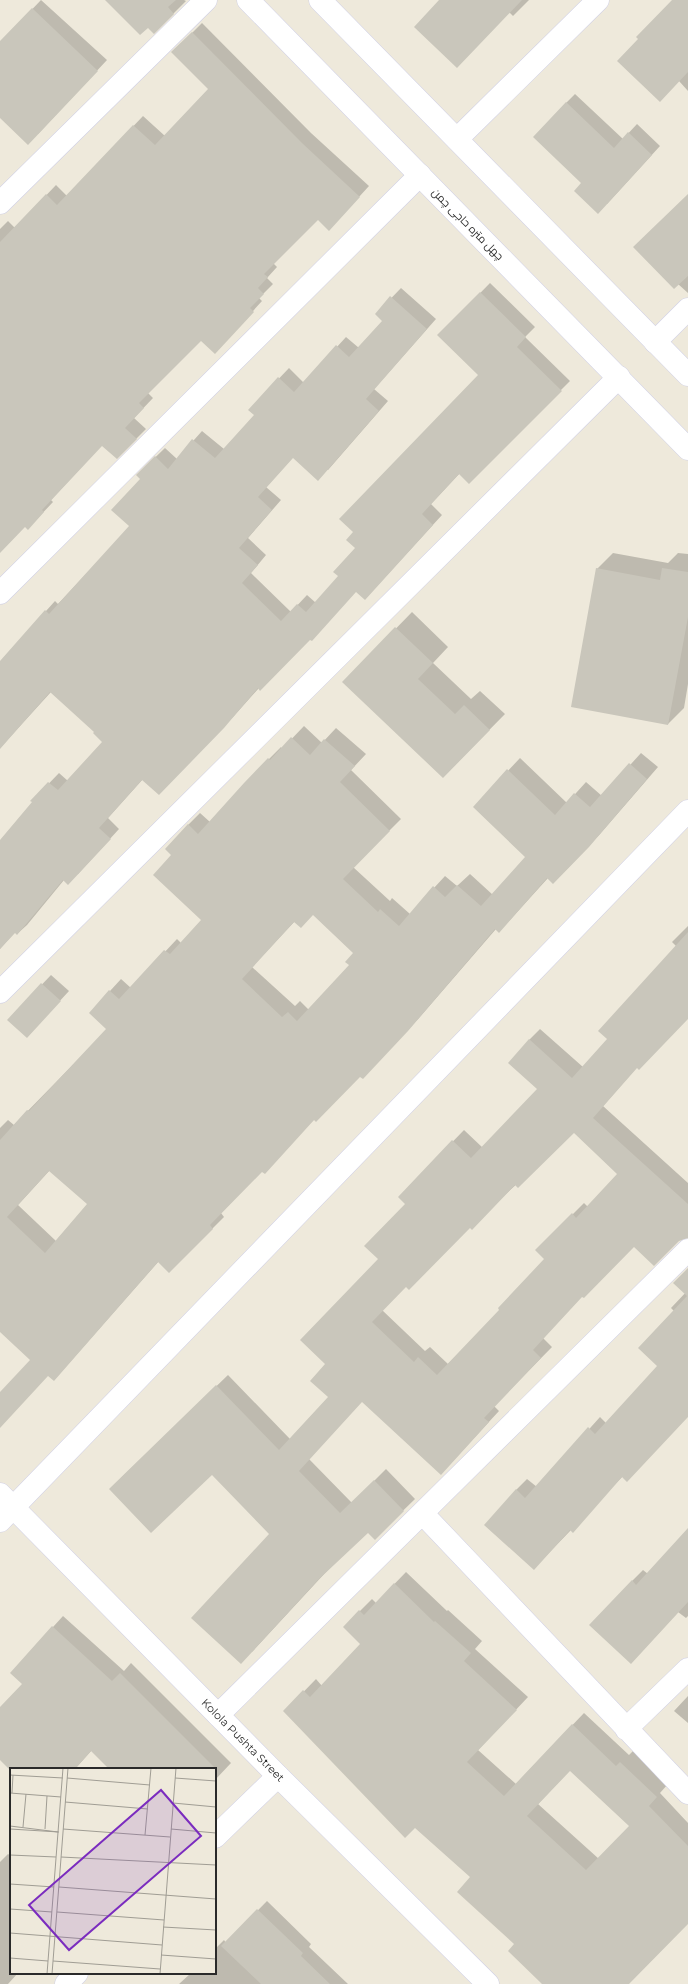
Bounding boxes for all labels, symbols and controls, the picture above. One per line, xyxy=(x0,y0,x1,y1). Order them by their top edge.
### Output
street label: چهل متره حاجی چمن xyxy=(429,185,507,263)
street label: Kolola Pushta Street xyxy=(199,1696,288,1785)
inset map xyxy=(10,1768,216,1974)

